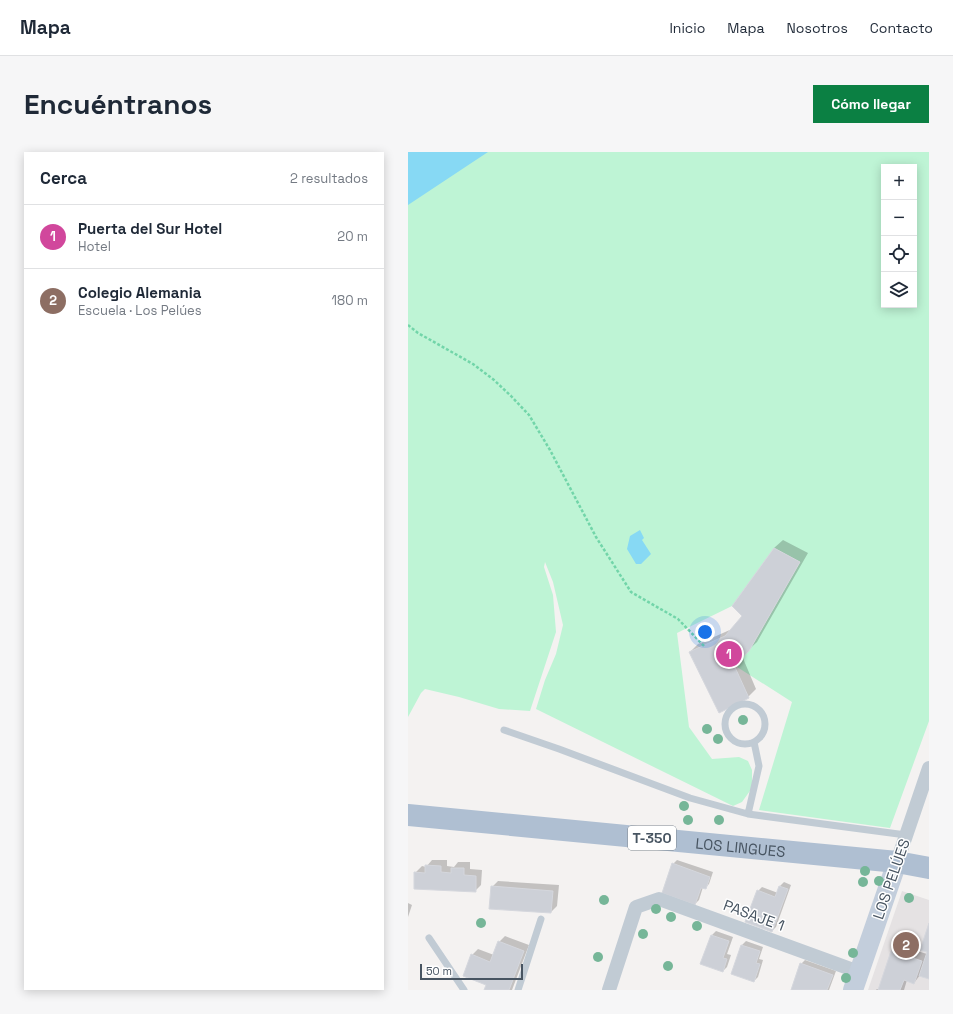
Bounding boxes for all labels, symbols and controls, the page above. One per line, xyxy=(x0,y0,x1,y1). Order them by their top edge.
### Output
text: Mapa xyxy=(20,15,71,40)
text: Inicio xyxy=(669,19,705,37)
text: Mapa xyxy=(727,19,765,37)
text: Nosotros xyxy=(787,19,848,37)
text: Contacto xyxy=(870,19,933,37)
button: Cómo llegar xyxy=(813,85,929,123)
text: Encuéntranos xyxy=(24,86,212,122)
map controls xyxy=(881,164,917,308)
button: + xyxy=(881,164,917,200)
text: Cerca xyxy=(40,167,87,189)
text: 2 resultados xyxy=(290,170,368,187)
button: − xyxy=(881,200,917,236)
text: Puerta del Sur Hotel xyxy=(78,219,222,238)
text: 1 xyxy=(50,228,56,245)
text: 20 m xyxy=(337,228,368,245)
button: locate xyxy=(881,236,917,272)
text: Hotel xyxy=(78,238,111,255)
button: layers xyxy=(881,272,917,308)
text: Colegio Alemania xyxy=(78,283,201,302)
text: 2 xyxy=(49,292,57,309)
text: 180 m xyxy=(332,292,368,309)
text: Escuela · Los Pelúes xyxy=(78,302,202,319)
your location xyxy=(695,622,715,642)
pin: 1 xyxy=(716,639,742,669)
road number: T-350 xyxy=(628,826,676,850)
street label: LOS LINGUES xyxy=(695,833,786,861)
street label: LOS PELÚES xyxy=(868,836,914,922)
street label: PASAJE 1 xyxy=(721,895,787,935)
pin: 2 xyxy=(893,930,919,960)
scale bar xyxy=(420,962,523,981)
text: 50 m xyxy=(426,964,452,978)

